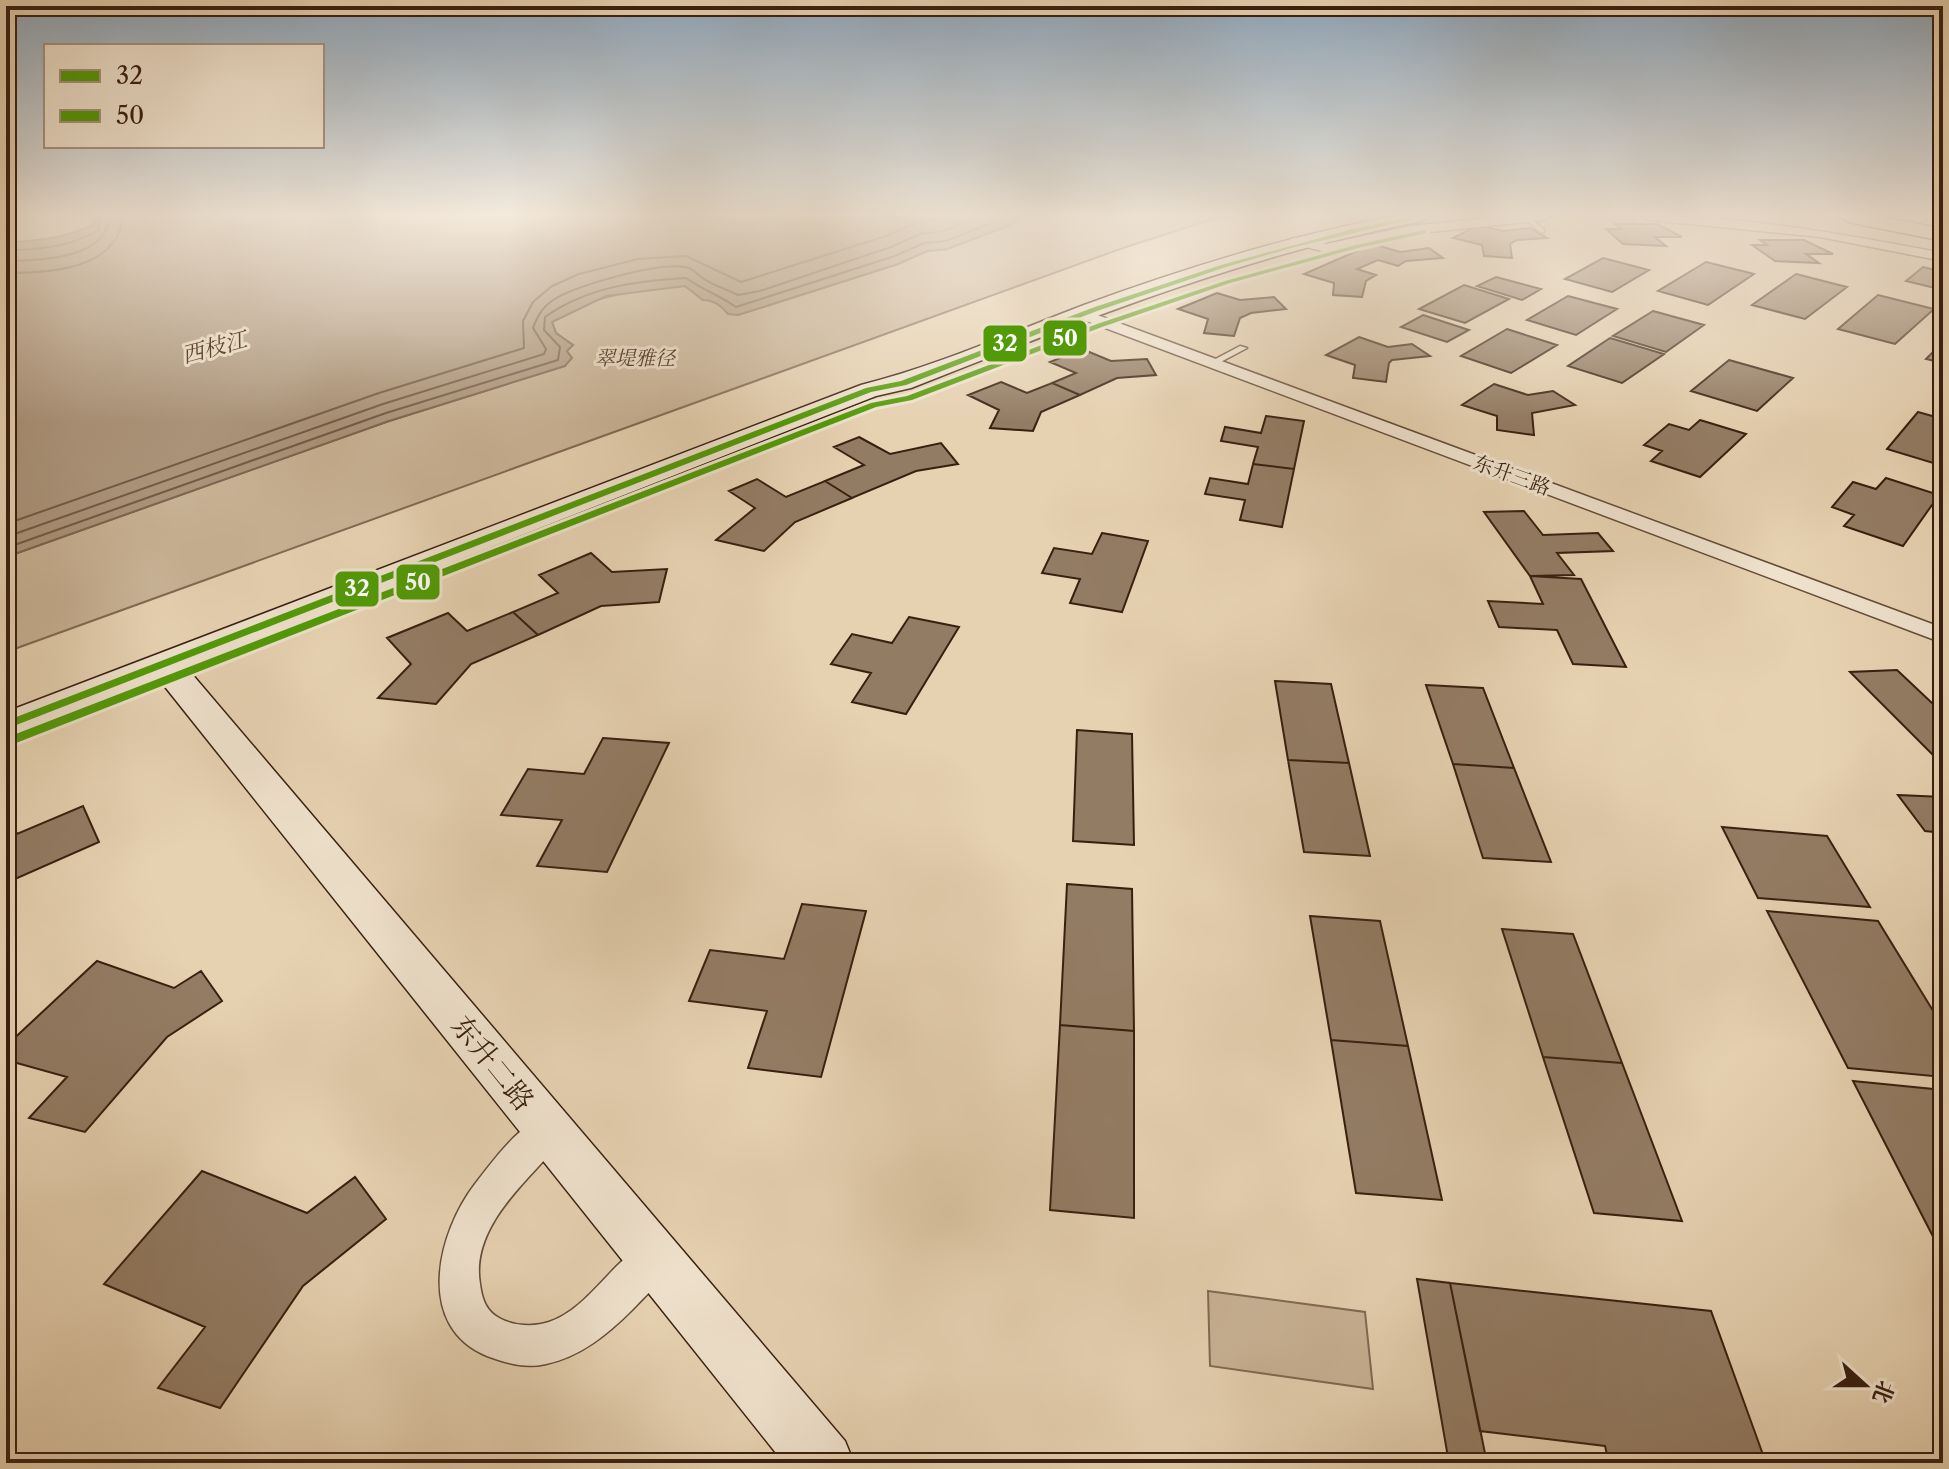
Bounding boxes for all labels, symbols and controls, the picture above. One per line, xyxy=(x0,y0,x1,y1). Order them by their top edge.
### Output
legend xyxy=(44,44,324,148)
text: 32 xyxy=(116,61,143,90)
text: 50 xyxy=(116,101,144,130)
line badge: 50 xyxy=(1042,319,1088,357)
line badge: 32 xyxy=(982,324,1028,363)
water label: 西枝江 xyxy=(179,325,252,369)
text: 50 xyxy=(1052,325,1078,352)
text: 32 xyxy=(992,330,1018,357)
park label: 翠堤雅径 xyxy=(595,346,677,370)
street label: 东升三路 xyxy=(1470,450,1554,500)
line badge: 50 xyxy=(395,563,441,601)
text: 50 xyxy=(405,569,431,596)
line badge: 32 xyxy=(334,570,380,608)
text: 32 xyxy=(344,575,370,602)
street label: 东升二路 xyxy=(445,1009,541,1117)
north arrow xyxy=(1825,1345,1905,1425)
text: 北 xyxy=(1867,1377,1900,1407)

